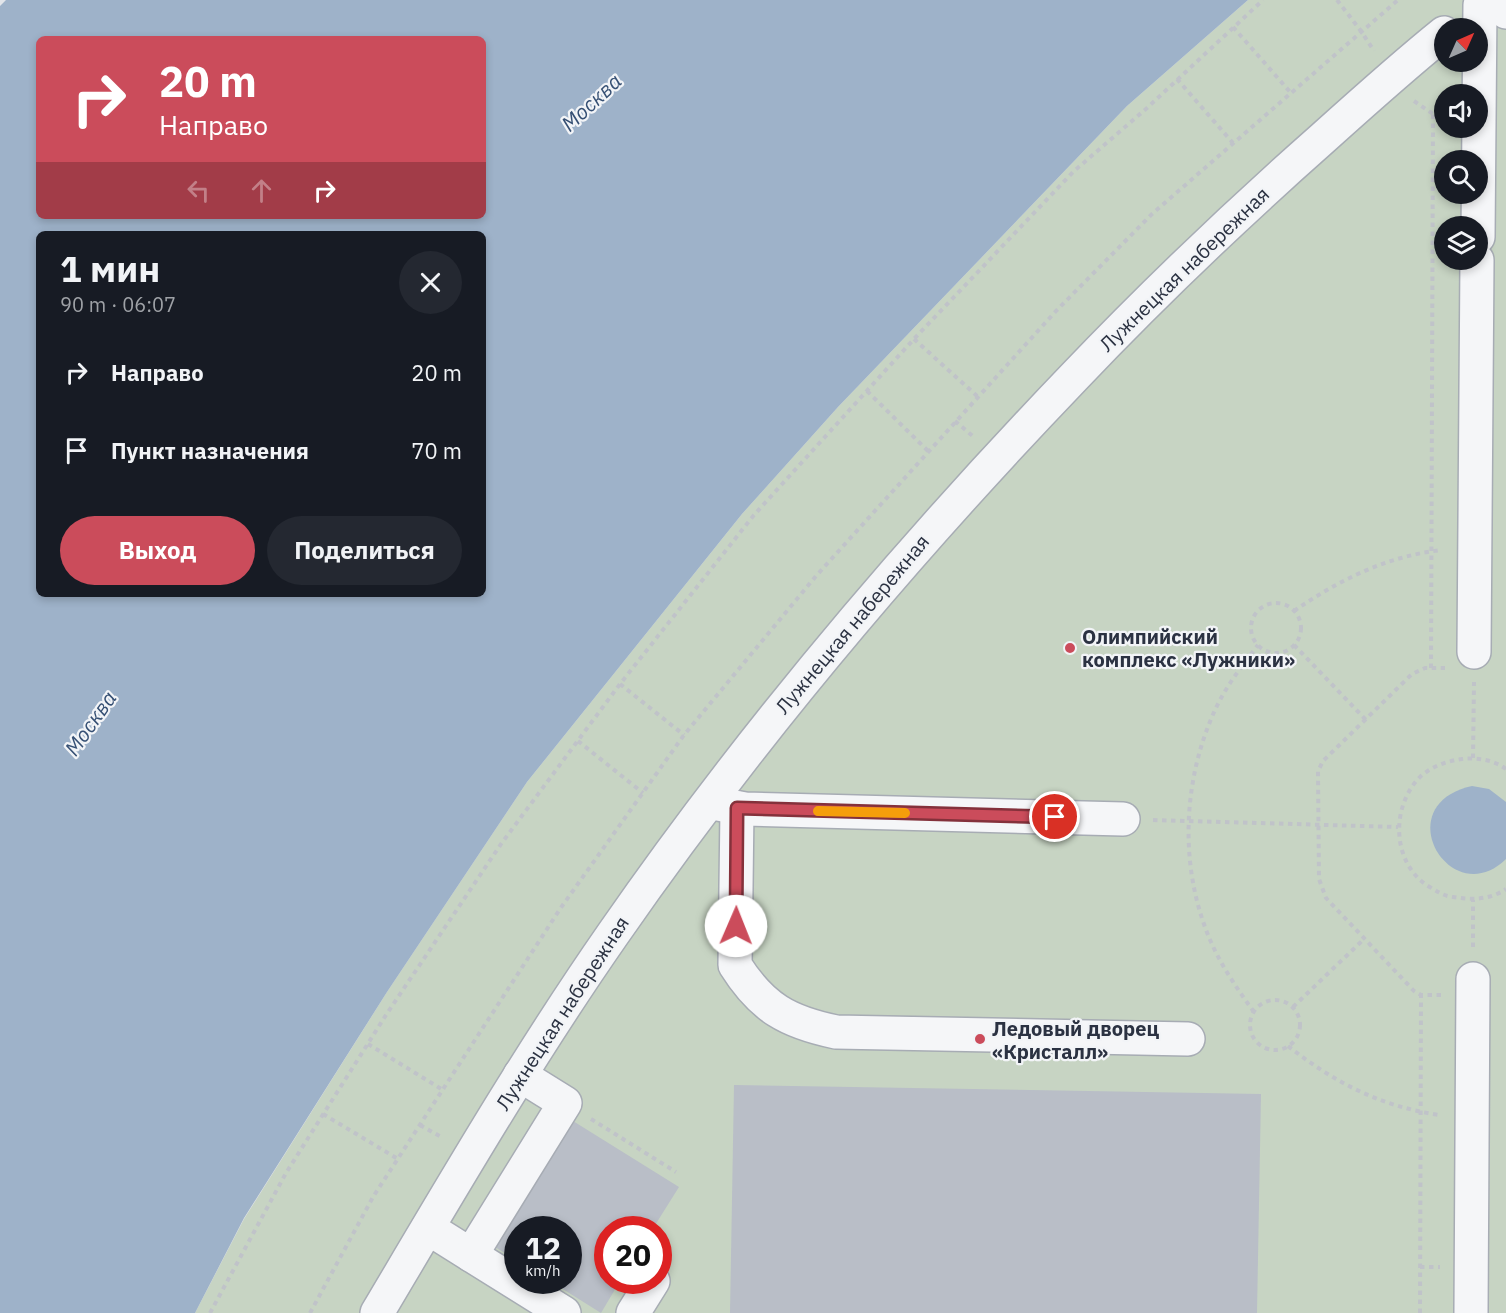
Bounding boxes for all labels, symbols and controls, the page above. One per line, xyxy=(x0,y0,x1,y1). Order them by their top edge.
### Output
north arrow xyxy=(1434,18,1488,72)
map controls xyxy=(1434,18,1488,270)
text: 20 m xyxy=(159,54,257,109)
icon: right xyxy=(60,60,138,138)
water label: Москва xyxy=(555,67,627,137)
button: sound xyxy=(1434,84,1488,138)
text: Направо xyxy=(159,107,268,142)
button: search xyxy=(1434,150,1488,204)
icon: left xyxy=(182,174,215,207)
icon: ahead xyxy=(245,174,278,207)
icon: right xyxy=(308,174,341,207)
street label: Лужнецкая набережная xyxy=(1093,181,1275,357)
button: layers xyxy=(1434,216,1488,270)
text: 1 мин xyxy=(60,245,160,292)
button: close xyxy=(399,251,462,314)
text: 90 m · 06:07 xyxy=(60,291,176,318)
icon: right xyxy=(60,356,93,389)
text: Направо xyxy=(111,358,204,387)
text: 20 m xyxy=(411,358,462,387)
icon: arrive xyxy=(60,434,93,467)
text: Пункт назначения xyxy=(111,436,309,465)
text: 70 m xyxy=(411,436,462,465)
button: Выход xyxy=(60,516,255,585)
button: Поделиться xyxy=(267,516,462,585)
street label: Лужнецкая набережная xyxy=(769,529,935,719)
place label: Олимпийский комплекс «Лужники» xyxy=(1082,623,1295,673)
marker: Олимпийский комплекс «Лужники» xyxy=(1063,641,1077,655)
water label: Москва xyxy=(58,685,122,761)
pin xyxy=(1029,791,1080,842)
icon: arrive xyxy=(1038,800,1071,833)
position arrow xyxy=(704,894,768,958)
street label: Лужнецкая набережная xyxy=(489,911,635,1115)
place label: Ледовый дворец «Кристалл» xyxy=(992,1015,1159,1065)
marker: Ледовый дворец «Кристалл» xyxy=(973,1032,987,1046)
speed limit sign: 20 xyxy=(594,1216,672,1294)
text: 12 xyxy=(525,1228,561,1267)
text: km/h xyxy=(525,1261,561,1280)

